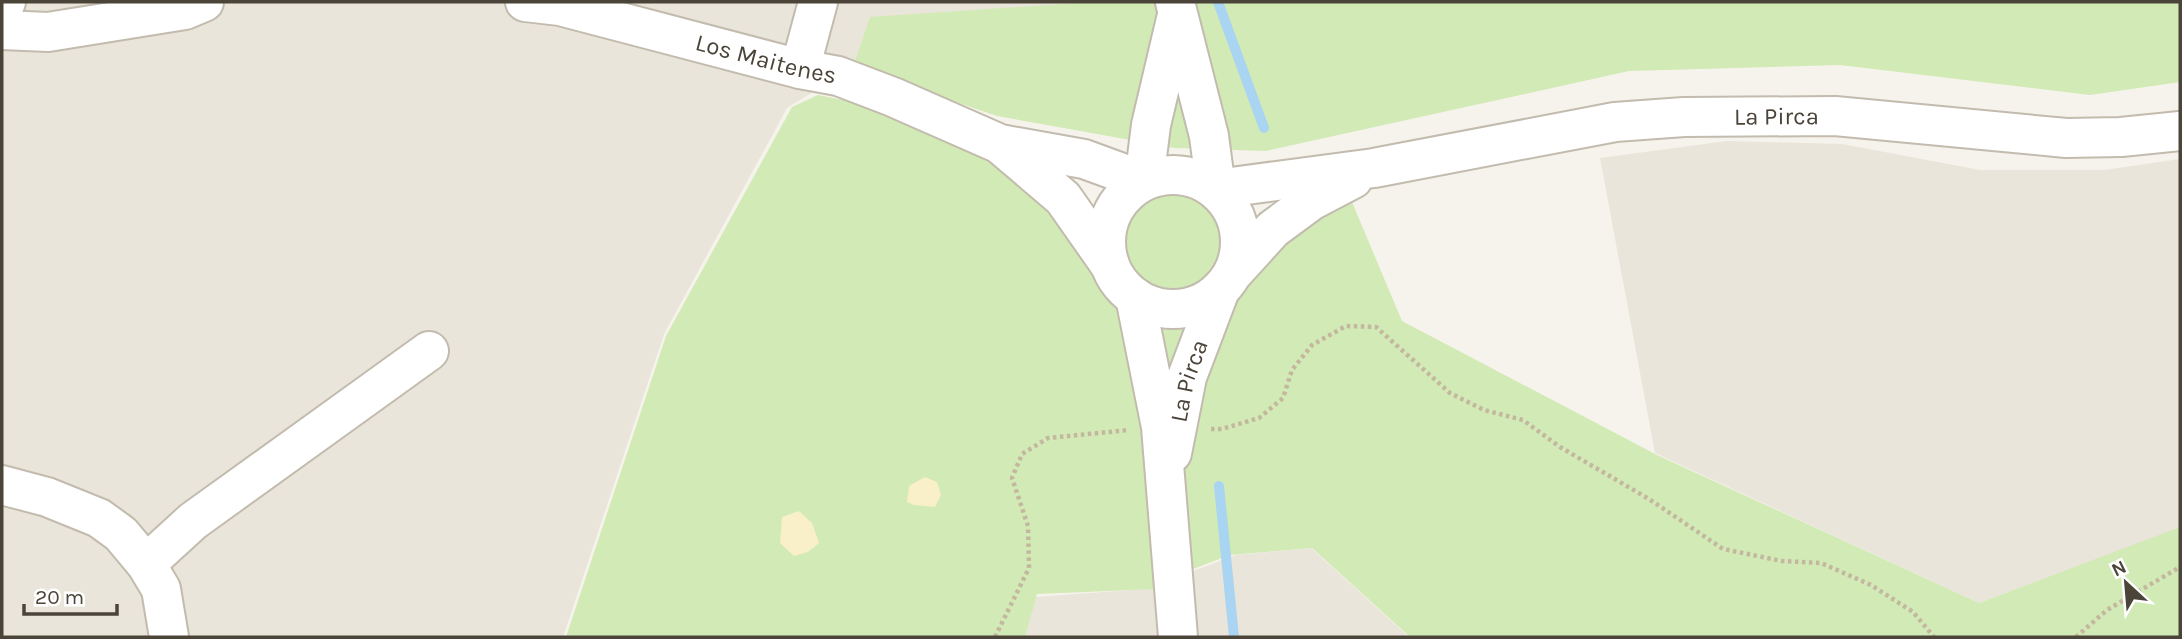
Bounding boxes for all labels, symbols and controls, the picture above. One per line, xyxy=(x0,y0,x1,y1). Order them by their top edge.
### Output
street label: Los Maitenes xyxy=(693,28,839,89)
street label: La Pirca xyxy=(1734,102,1819,131)
street label: La Pirca xyxy=(1164,336,1214,425)
north arrow xyxy=(2091,548,2161,618)
text: N xyxy=(2108,556,2130,581)
scale bar xyxy=(24,572,117,616)
text: 20 m xyxy=(35,585,84,609)

